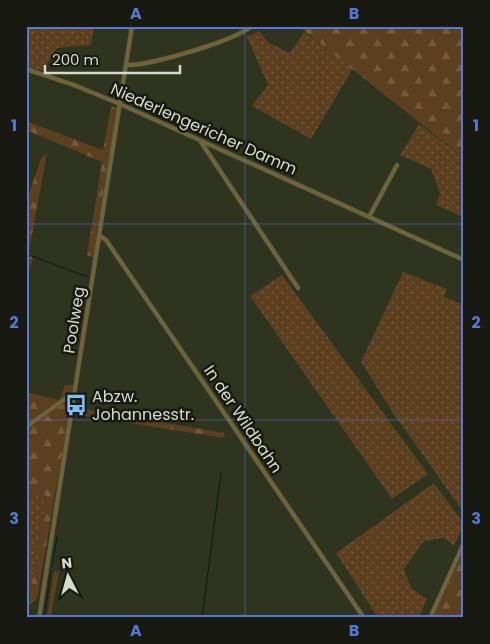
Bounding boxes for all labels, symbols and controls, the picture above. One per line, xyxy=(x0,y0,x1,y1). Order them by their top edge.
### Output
text: A xyxy=(130,2,142,25)
text: B xyxy=(349,2,359,25)
scale bar xyxy=(45,42,180,74)
text: 200 m xyxy=(52,49,99,70)
street label: Niederlengericher Damm xyxy=(107,77,301,181)
text: 1 xyxy=(11,114,17,137)
text: 1 xyxy=(473,114,479,137)
street label: Poolweg xyxy=(57,285,91,355)
text: 2 xyxy=(9,311,19,334)
text: 2 xyxy=(471,311,481,334)
street label: In der Wildbahn xyxy=(198,360,288,478)
place label: Abzw. Johannesstr. xyxy=(92,385,194,426)
bus stop icon: Abzw. Johannesstr. xyxy=(63,392,89,418)
text: 3 xyxy=(9,507,19,530)
text: 3 xyxy=(471,507,481,530)
north arrow xyxy=(42,552,92,602)
text: N xyxy=(60,553,73,574)
text: A xyxy=(130,619,142,642)
text: B xyxy=(349,619,359,642)

